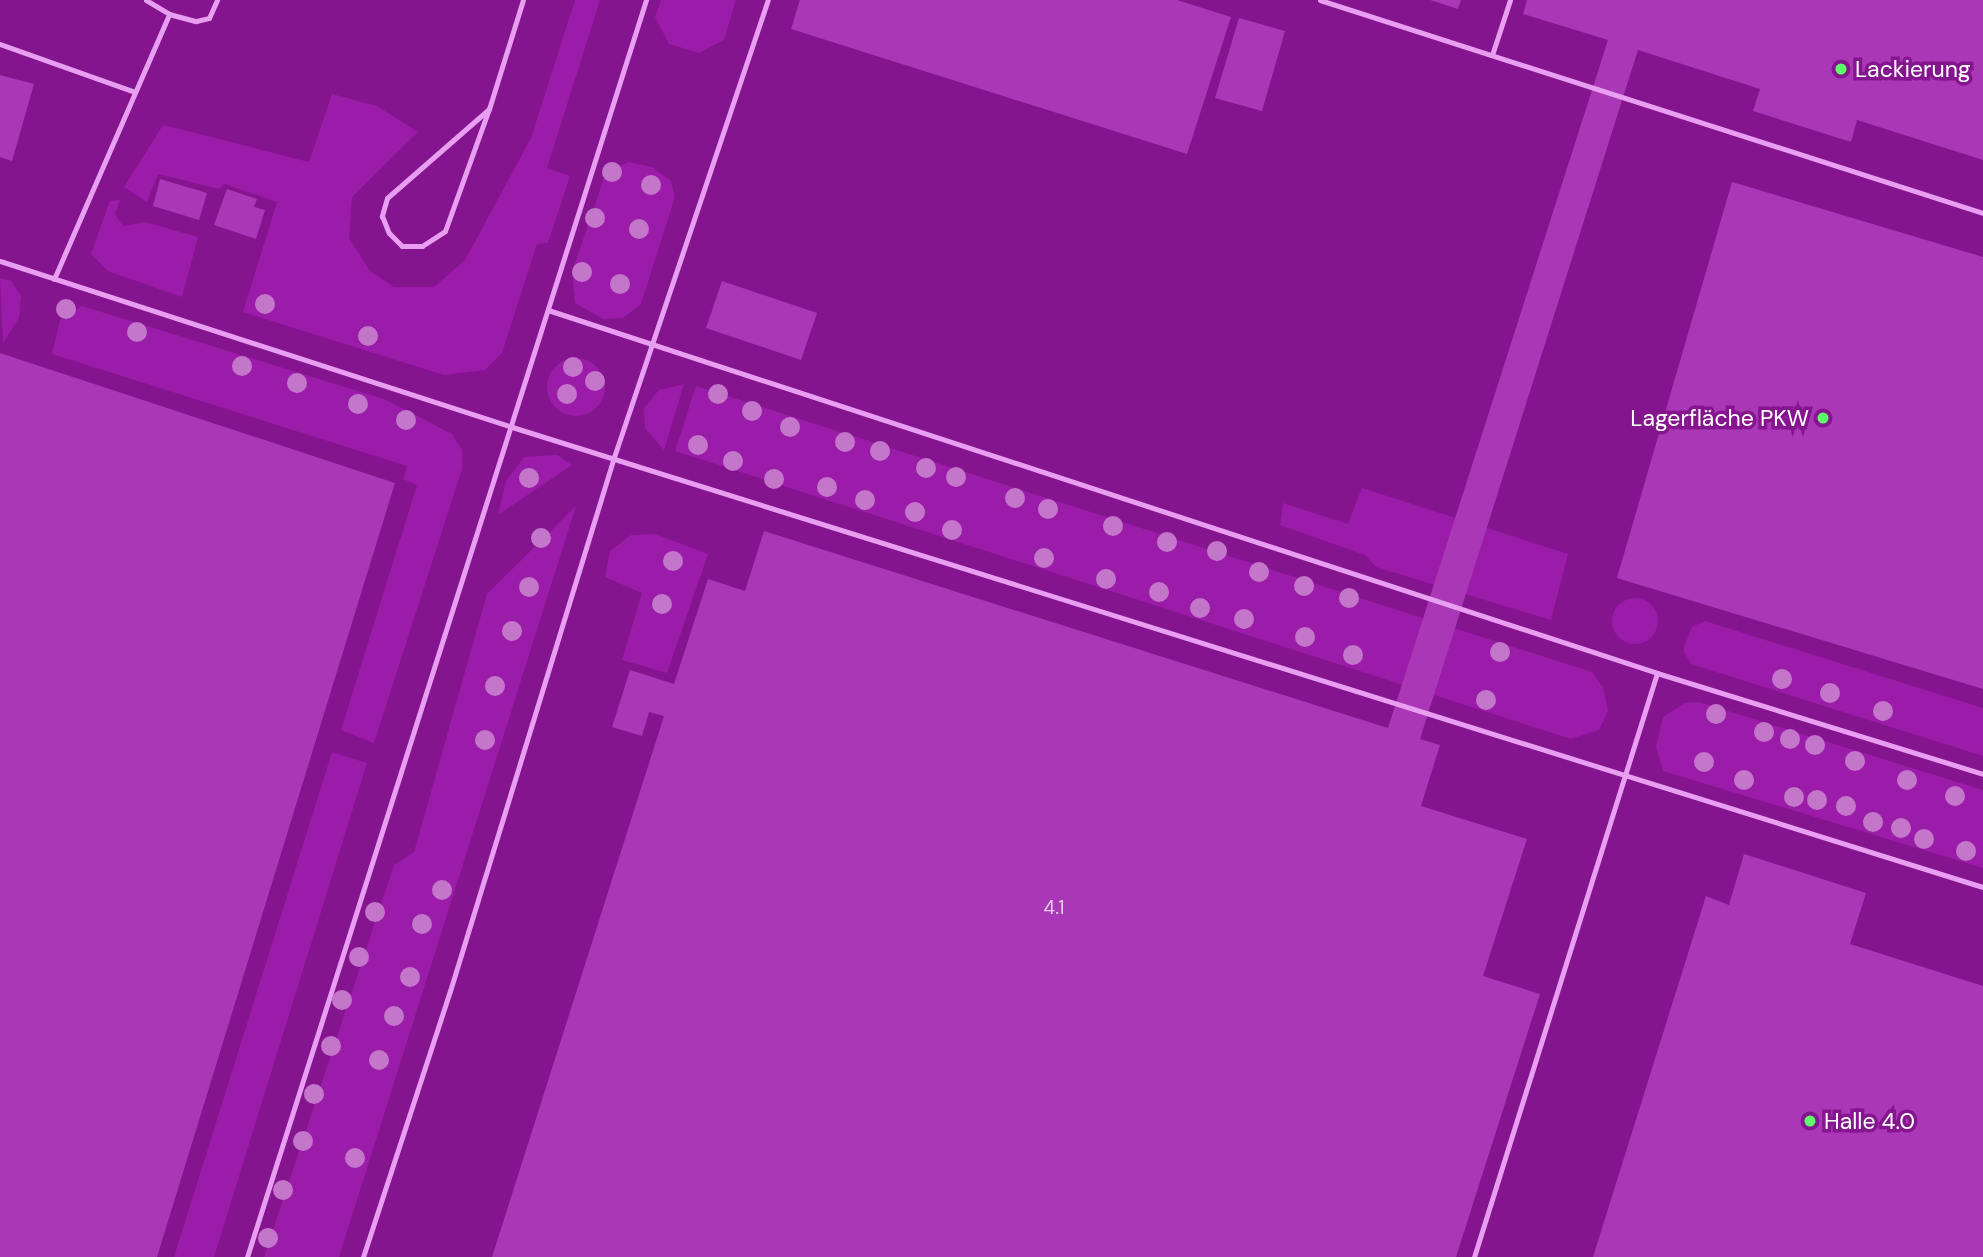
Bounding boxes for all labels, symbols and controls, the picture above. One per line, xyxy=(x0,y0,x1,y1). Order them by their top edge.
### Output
place label: Lackierung xyxy=(1855,55,1971,83)
marker: Lackierung xyxy=(1833,61,1849,77)
place label: Lagerfläche PKW xyxy=(1630,404,1809,432)
marker: Lagerfläche PKW xyxy=(1815,410,1831,426)
house number: 4.1 xyxy=(1044,897,1064,919)
place label: Halle 4.0 xyxy=(1824,1107,1915,1135)
marker: Halle 4.0 xyxy=(1802,1113,1818,1129)

